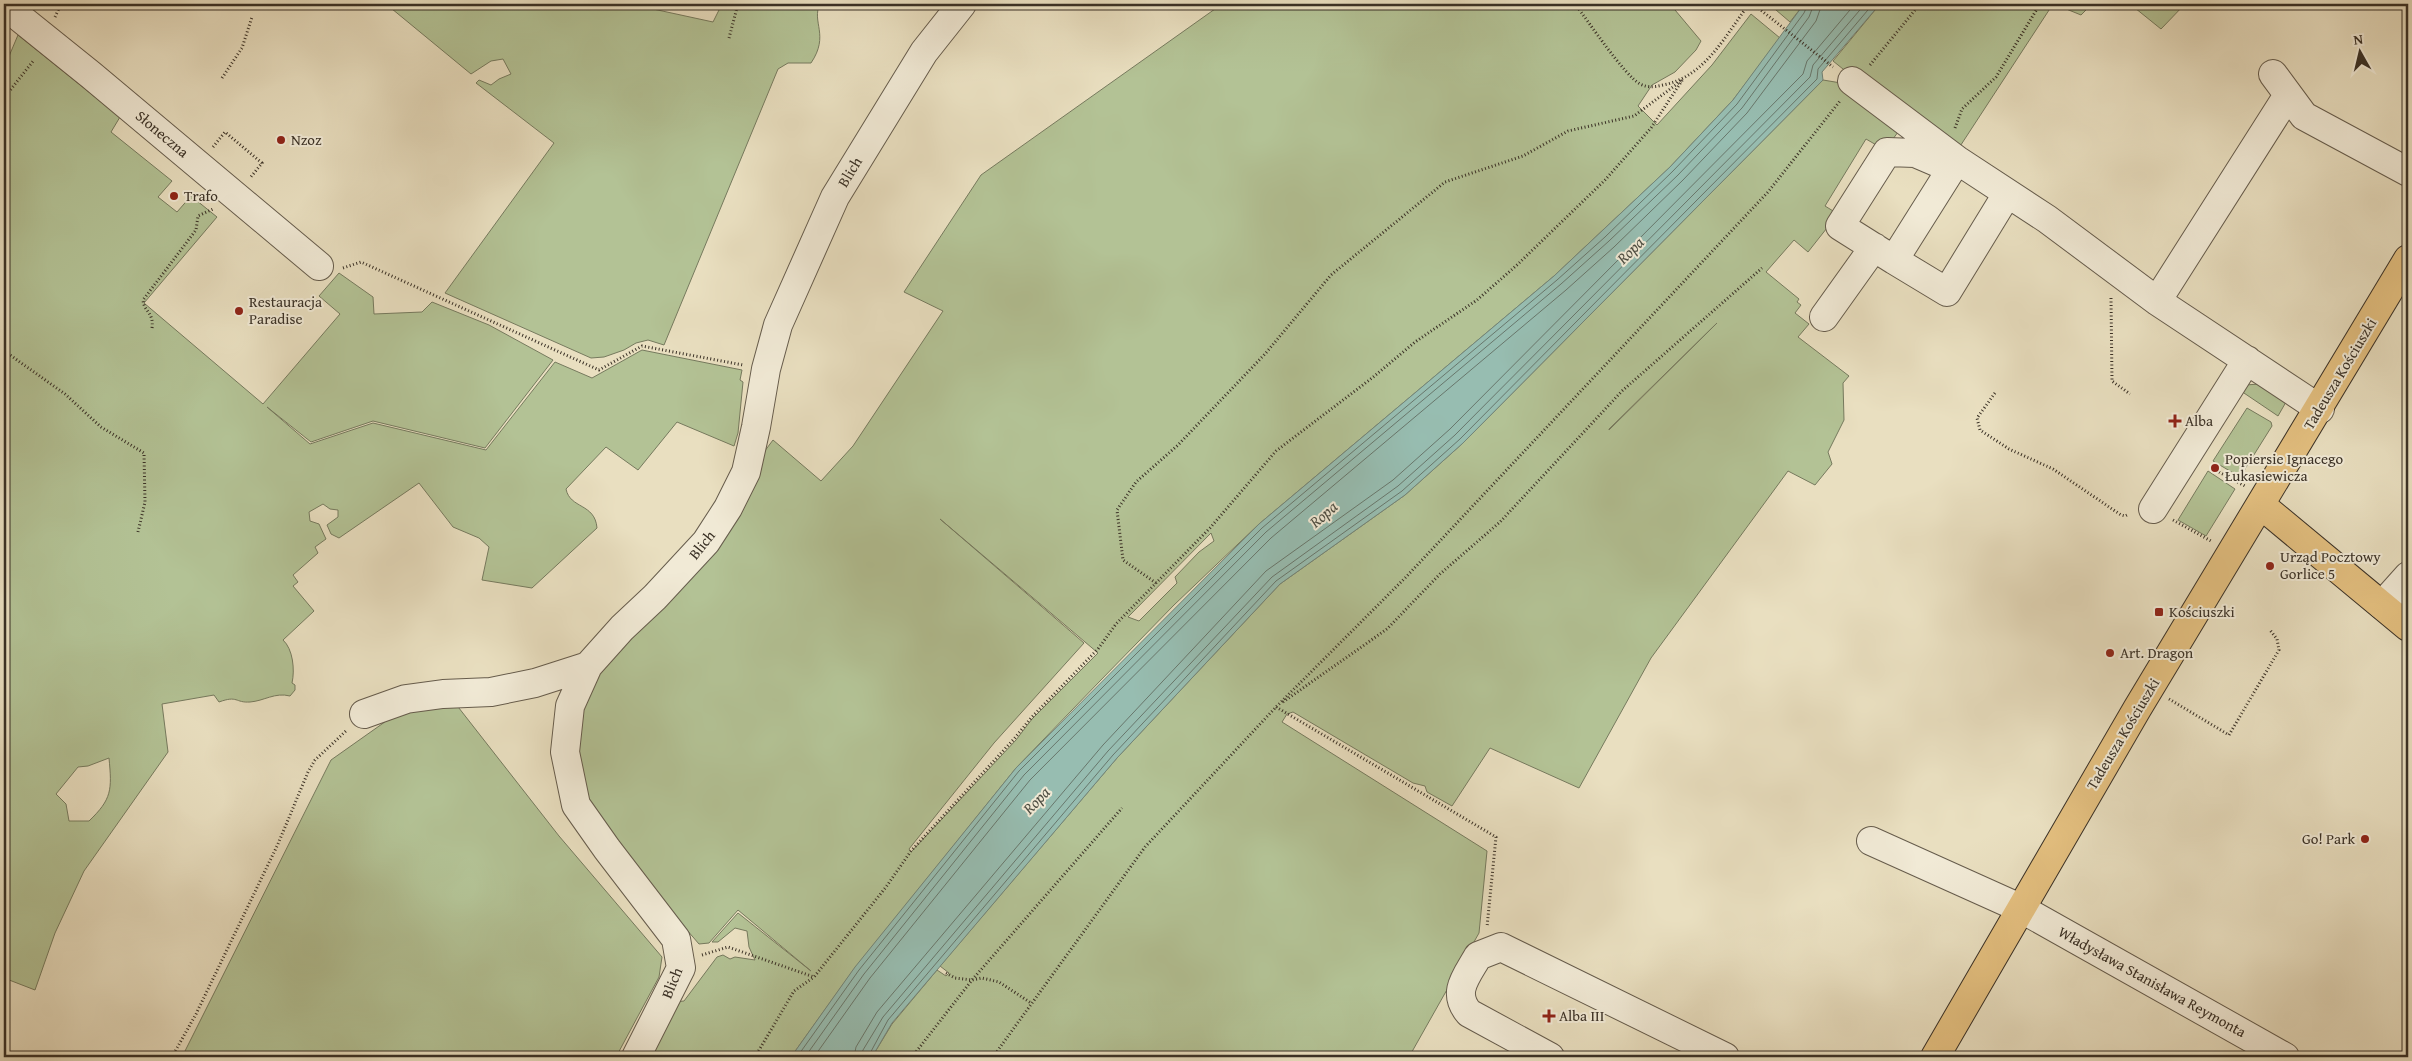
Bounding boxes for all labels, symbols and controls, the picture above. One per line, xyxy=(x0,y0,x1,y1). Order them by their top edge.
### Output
north arrow xyxy=(2334,28,2384,78)
text: N xyxy=(2352,28,2365,50)
street label: Słoneczna xyxy=(131,105,193,162)
place label: Nzoz xyxy=(291,129,322,150)
marker: Nzoz xyxy=(275,134,287,146)
street label: Blich xyxy=(832,152,867,191)
place label: Trafo xyxy=(184,185,218,206)
marker: Trafo xyxy=(168,190,180,202)
water label: Ropa xyxy=(1610,230,1650,270)
place label: Restauracja Paradise xyxy=(249,291,322,329)
marker: Restauracja Paradise xyxy=(233,305,245,317)
street label: Tadeusza Kościuszki xyxy=(2298,314,2381,433)
place label: Alba xyxy=(2185,410,2213,431)
marker: Alba xyxy=(2169,415,2181,427)
place label: Popiersie Ignacego Łukasiewicza xyxy=(2225,448,2343,486)
marker: Popiersie Ignacego Łukasiewicza xyxy=(2209,462,2221,474)
water label: Ropa xyxy=(1303,495,1343,534)
street label: Blich xyxy=(683,525,720,564)
place label: Urząd Pocztowy Gorlice 5 xyxy=(2280,546,2381,584)
marker: Urząd Pocztowy Gorlice 5 xyxy=(2264,560,2276,572)
place label: Kościuszki xyxy=(2169,601,2235,622)
marker: Kościuszki xyxy=(2153,606,2165,618)
place label: Art. Dragon xyxy=(2120,642,2194,663)
marker: Art. Dragon xyxy=(2104,647,2116,659)
street label: Tadeusza Kościuszki xyxy=(2081,674,2164,793)
water label: Ropa xyxy=(1016,780,1056,820)
place label: Go! Park xyxy=(2302,828,2355,849)
marker: Go! Park xyxy=(2359,833,2371,845)
street label: Władysława Stanisława Reymonta xyxy=(2054,921,2250,1042)
street label: Blich xyxy=(656,964,687,1001)
place label: Alba III xyxy=(1559,1005,1604,1026)
marker: Alba III xyxy=(1543,1010,1555,1022)

